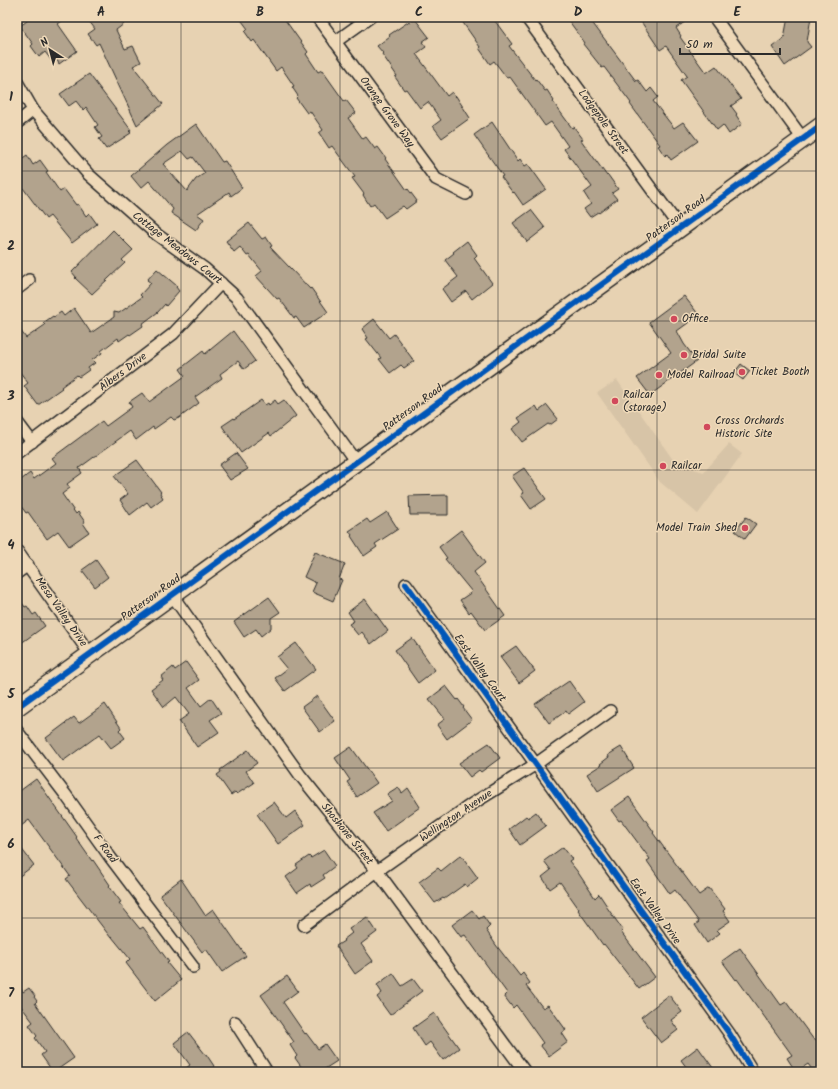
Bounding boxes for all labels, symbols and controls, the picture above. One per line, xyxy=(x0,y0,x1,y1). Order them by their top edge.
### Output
text: A xyxy=(97,2,105,23)
text: B xyxy=(256,2,264,23)
text: C xyxy=(415,2,423,23)
text: D xyxy=(574,2,583,23)
text: E xyxy=(733,2,741,23)
north arrow xyxy=(30,30,70,70)
scale bar xyxy=(680,30,780,56)
text: N xyxy=(37,33,53,52)
text: 50 m xyxy=(686,35,713,54)
street label: Orange Grove Way xyxy=(355,73,420,152)
street label: Lodgepole Street xyxy=(573,86,633,159)
text: 1 xyxy=(9,87,13,108)
street label: Patterson Road xyxy=(642,191,710,247)
street label: Cottage Meadows Court xyxy=(128,207,227,290)
text: 2 xyxy=(7,236,15,257)
place label: Office xyxy=(682,310,709,328)
marker: Office xyxy=(669,314,679,324)
place label: Bridal Suite xyxy=(692,346,746,364)
street label: Albers Drive xyxy=(95,348,151,396)
marker: Bridal Suite xyxy=(679,350,689,360)
place label: Ticket Booth xyxy=(750,363,809,381)
place label: Model Railroad xyxy=(667,366,735,384)
marker: Ticket Booth xyxy=(737,367,747,377)
marker: Model Railroad xyxy=(654,370,664,380)
street label: Patterson Road xyxy=(379,380,447,436)
text: 3 xyxy=(6,386,15,407)
place label: Railcar (storage) xyxy=(623,386,667,417)
marker: Railcar (storage) xyxy=(610,396,620,406)
place label: Cross Orchards Historic Site xyxy=(715,412,784,443)
marker: Cross Orchards Historic Site xyxy=(702,422,712,432)
place label: Railcar xyxy=(671,457,703,475)
marker: Railcar xyxy=(658,461,668,471)
place label: Model Train Shed xyxy=(656,519,738,537)
marker: Model Train Shed xyxy=(740,523,750,533)
text: 4 xyxy=(7,535,15,556)
street label: Patterson Road xyxy=(117,570,185,626)
street label: Mesa Valley Drive xyxy=(30,573,92,651)
street label: East Valley Court xyxy=(449,630,511,707)
text: 5 xyxy=(7,684,16,705)
street label: Wellington Avenue xyxy=(416,785,496,847)
street label: Shoshone Street xyxy=(316,799,378,870)
street label: F Road xyxy=(88,831,122,868)
text: 6 xyxy=(7,834,15,855)
street label: East Valley Drive xyxy=(625,874,685,948)
text: 7 xyxy=(8,983,15,1004)

